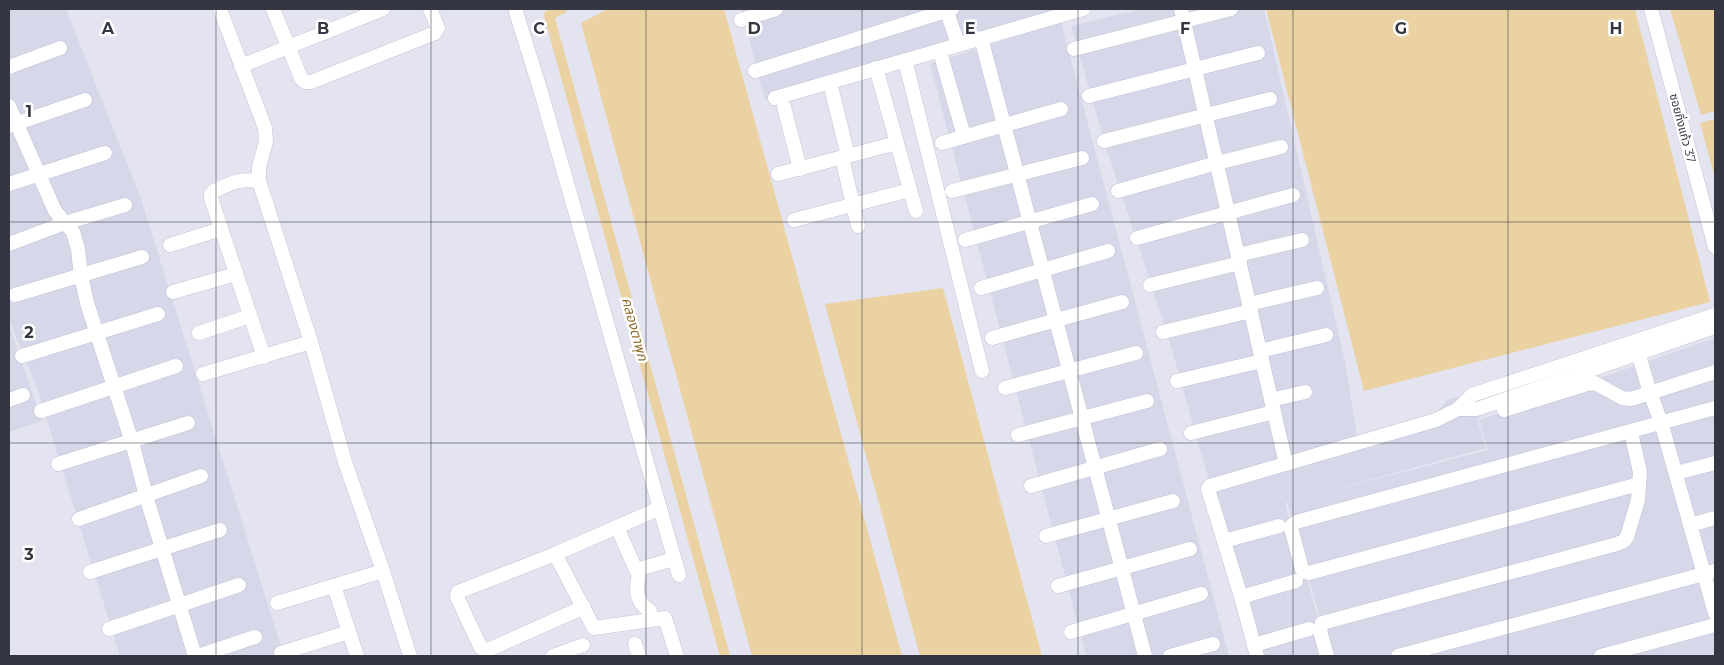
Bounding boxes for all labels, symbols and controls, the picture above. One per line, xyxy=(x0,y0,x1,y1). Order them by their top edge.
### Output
text: A xyxy=(101,19,115,38)
text: B xyxy=(317,19,329,38)
text: C xyxy=(533,19,545,38)
text: D xyxy=(747,19,761,38)
text: E xyxy=(965,19,975,38)
text: F xyxy=(1180,19,1190,38)
text: G xyxy=(1395,19,1407,38)
text: H xyxy=(1610,19,1622,38)
street label: ซอยกิ่งแก้ว 37 xyxy=(1667,92,1700,164)
text: 1 xyxy=(26,102,32,121)
water label: คลองตาพุก xyxy=(618,295,652,363)
text: 2 xyxy=(24,323,34,342)
text: 3 xyxy=(23,545,34,564)

